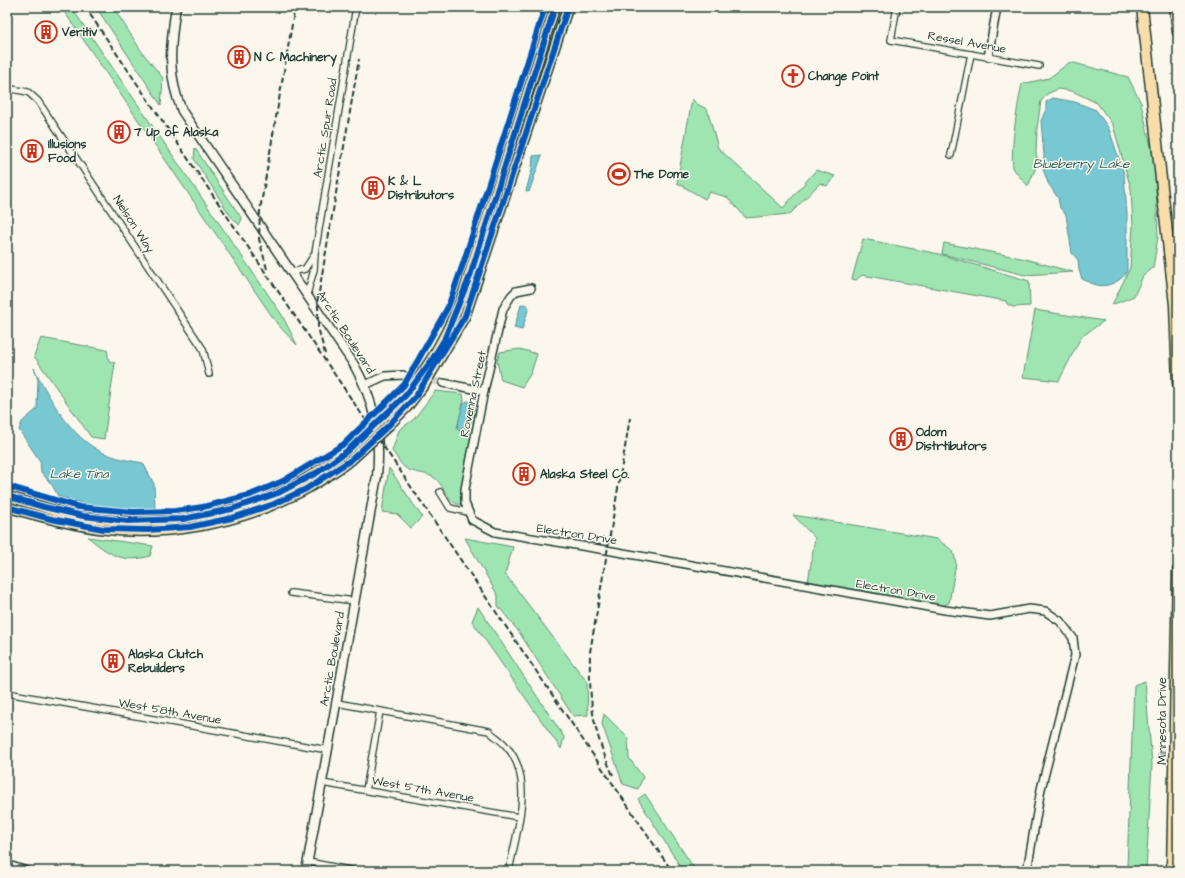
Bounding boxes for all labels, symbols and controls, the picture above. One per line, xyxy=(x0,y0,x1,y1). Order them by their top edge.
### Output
building icon: Veritiv xyxy=(33,19,59,45)
place label: Veritiv xyxy=(61,24,98,41)
street label: Ressel Avenue xyxy=(926,27,1008,58)
building icon: N C Machinery xyxy=(226,44,252,70)
place label: N C Machinery xyxy=(254,49,337,67)
church icon: Change Point xyxy=(780,63,806,89)
place label: Change Point xyxy=(808,68,879,87)
street label: Arctic Spur Road xyxy=(309,77,342,179)
building icon: 7 Up of Alaska xyxy=(106,119,132,145)
place label: 7 Up of Alaska xyxy=(133,124,219,142)
place label: Illusions Food xyxy=(48,136,86,167)
building icon: Illusions Food xyxy=(19,138,45,164)
water label: Blueberry Lake xyxy=(1033,155,1130,174)
sports icon: The Dome xyxy=(606,161,632,187)
place label: The Dome xyxy=(633,166,690,183)
place label: K & L Distributors xyxy=(388,173,454,204)
building icon: K & L Distributors xyxy=(360,175,386,201)
street label: Nielson Way xyxy=(108,192,159,257)
street label: Arctic Boulevard xyxy=(312,287,379,377)
street label: Rovenna Street xyxy=(456,349,491,439)
place label: Odom Distrtibutors xyxy=(916,424,987,455)
building icon: Odom Distrtibutors xyxy=(888,426,914,452)
building icon: Alaska Steel Co. xyxy=(511,461,537,487)
water label: Lake Tina xyxy=(49,465,110,483)
place label: Alaska Steel Co. xyxy=(540,466,629,483)
street label: Electron Drive xyxy=(536,520,619,549)
street label: Electron Drive xyxy=(855,575,938,606)
street label: Arctic Boulevard xyxy=(316,610,349,708)
place label: Alaska Clutch Rebuilders xyxy=(128,646,204,677)
building icon: Alaska Clutch Rebuilders xyxy=(100,648,126,674)
street label: Minnesota Drive xyxy=(1154,677,1171,765)
street label: West 58th Avenue xyxy=(117,694,223,729)
street label: West 57th Avenue xyxy=(370,772,476,807)

